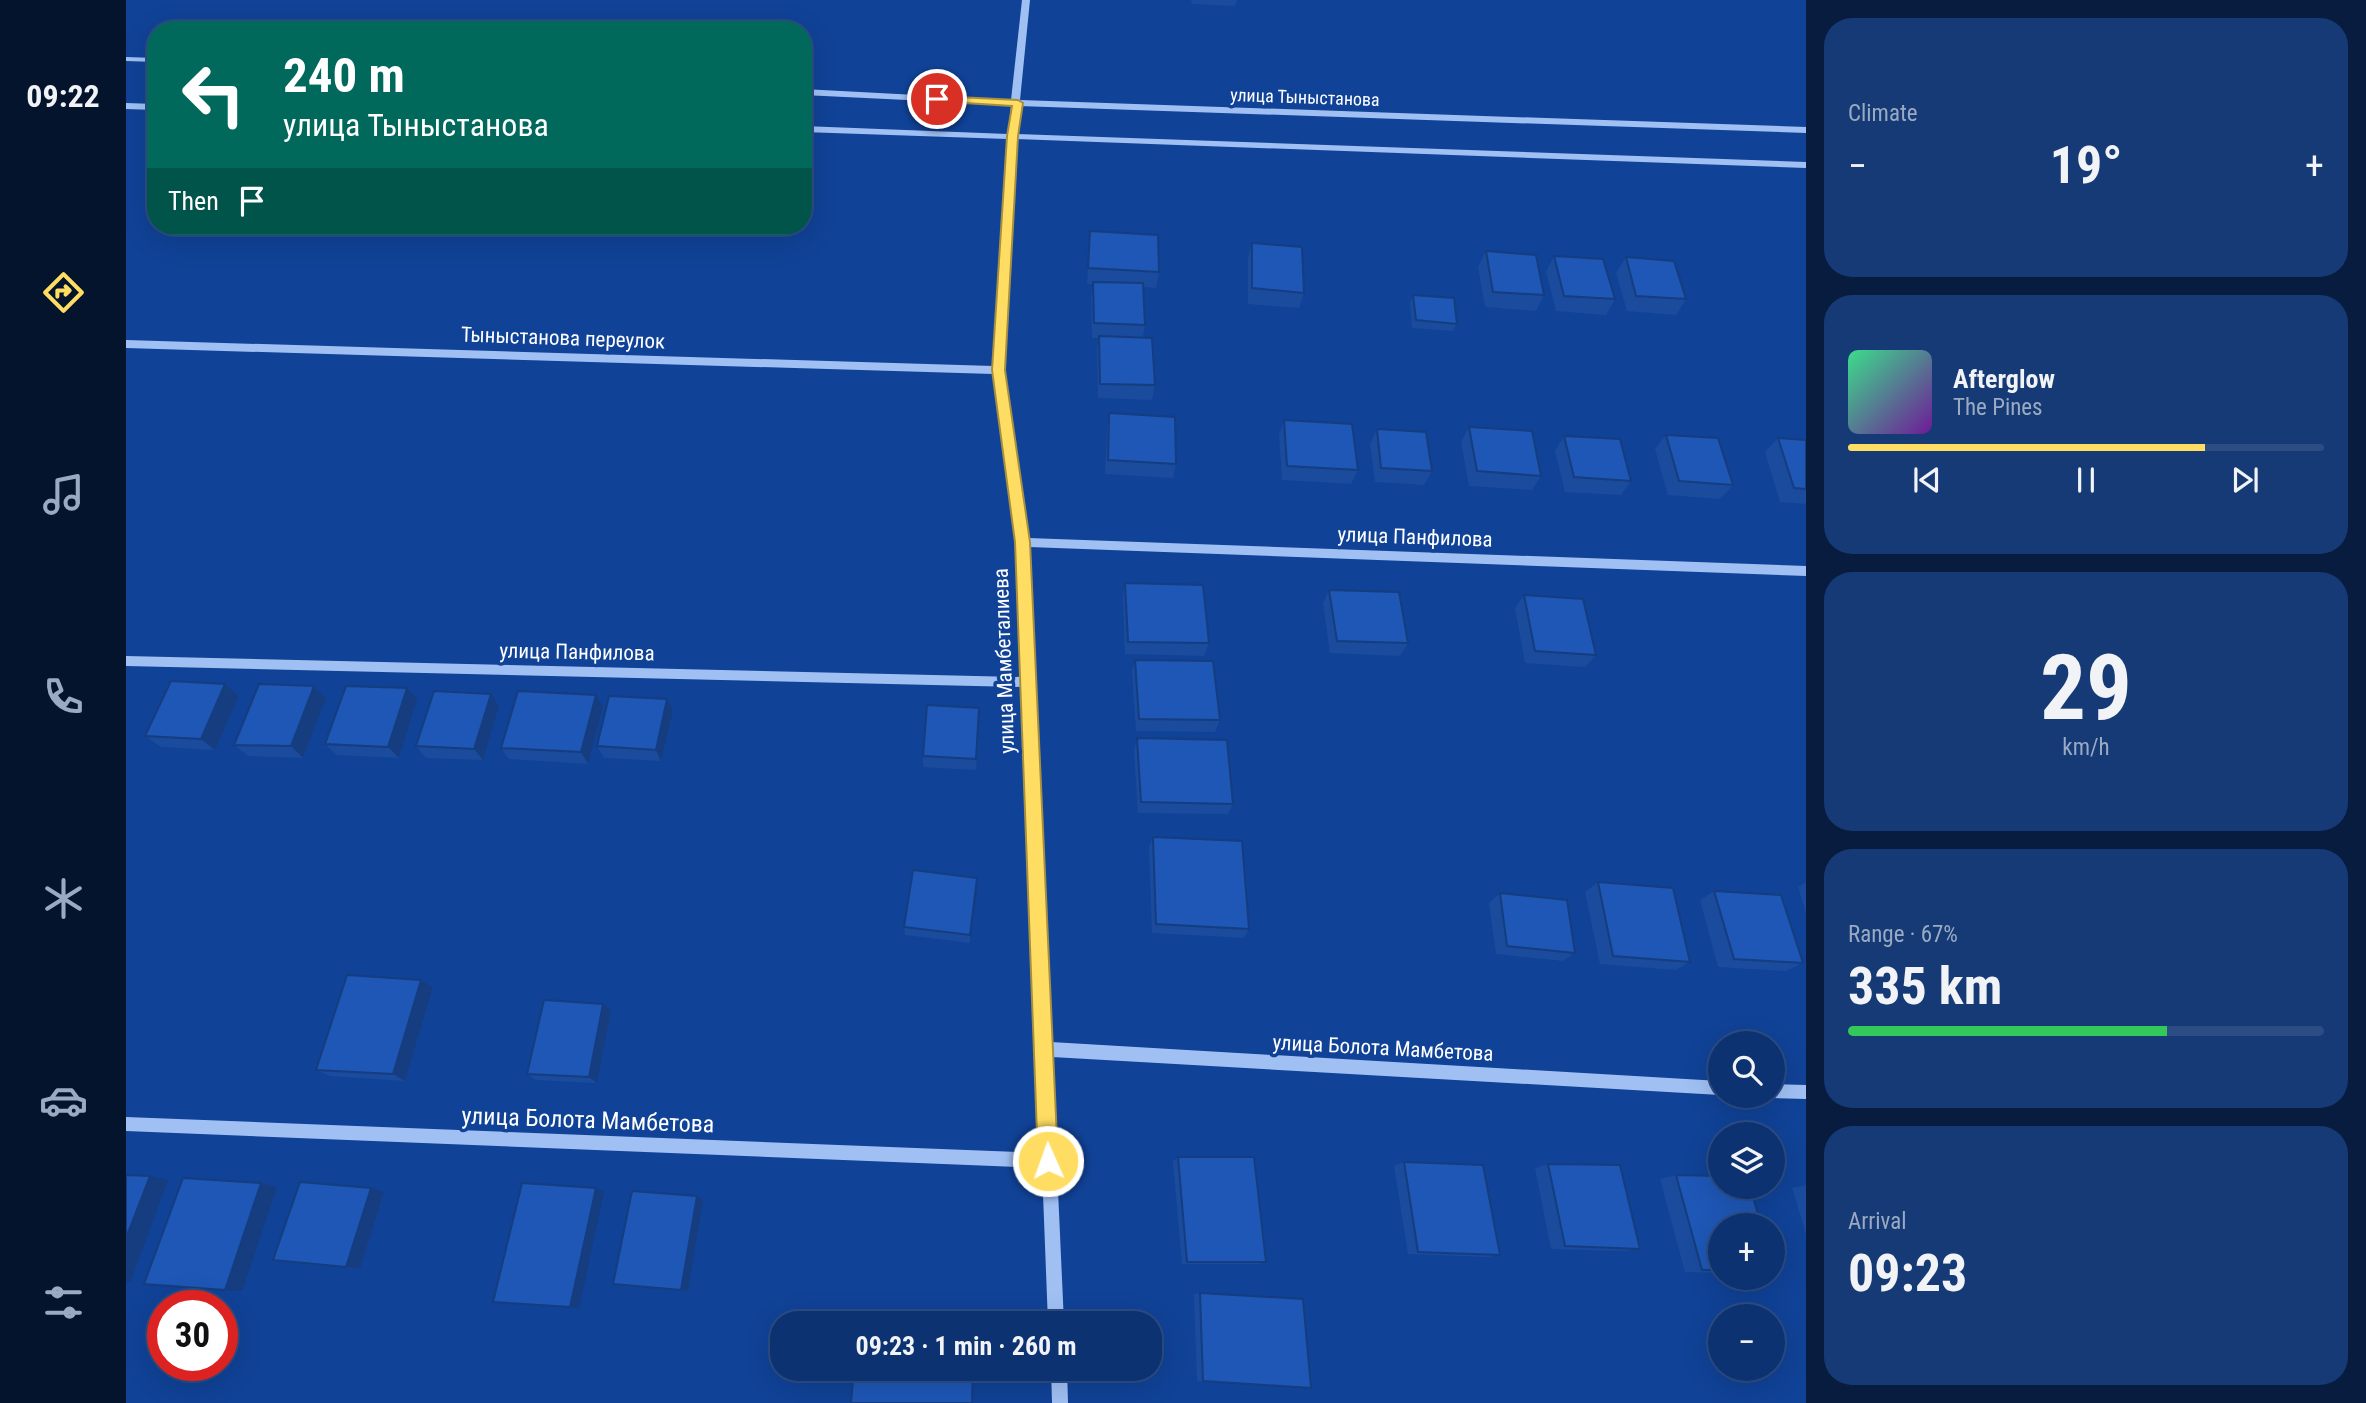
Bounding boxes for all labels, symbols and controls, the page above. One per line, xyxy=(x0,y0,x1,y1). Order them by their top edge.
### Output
text: 240 m xyxy=(283,47,405,104)
icon: left xyxy=(168,49,259,140)
pin xyxy=(907,69,967,129)
text: 09:22 xyxy=(26,77,100,115)
icon: arrive xyxy=(918,80,956,118)
street label: улица Тыныстанова xyxy=(1230,84,1380,110)
text: Climate xyxy=(1848,100,1918,127)
text: улица Тыныстанова xyxy=(283,106,549,144)
text: 19° xyxy=(2050,135,2122,196)
text: − xyxy=(1848,144,1867,188)
text: + xyxy=(2305,144,2324,188)
icon: arrive xyxy=(233,182,271,220)
text: Then xyxy=(168,186,219,216)
icon: directions xyxy=(39,268,88,317)
street label: Тыныстанова переулок xyxy=(460,322,666,354)
text: Afterglow xyxy=(1953,364,2055,394)
text: The Pines xyxy=(1953,394,2043,421)
icon: previous xyxy=(1908,461,1946,499)
icon: pause xyxy=(2067,461,2105,499)
icon: next xyxy=(2226,461,2264,499)
icon: music xyxy=(39,470,88,519)
street label: улица Панфилова xyxy=(1337,522,1493,552)
street label: улица Мамбеталиева xyxy=(989,568,1019,754)
text: 29 xyxy=(2040,635,2132,741)
street label: улица Панфилова xyxy=(499,639,655,665)
icon: phone xyxy=(39,672,88,721)
text: km/h xyxy=(2062,734,2110,761)
icon: climate xyxy=(39,874,88,923)
text: Range · 67% xyxy=(1848,921,1958,948)
text: 335 km xyxy=(1848,956,2002,1017)
street label: улица Болота Мамбетова xyxy=(1272,1030,1494,1066)
map controls xyxy=(1708,1031,1785,1381)
button: search xyxy=(1708,1031,1785,1108)
icon: car xyxy=(39,1076,88,1125)
street label: улица Болота Мамбетова xyxy=(461,1102,715,1138)
button: layers xyxy=(1708,1122,1785,1199)
position arrow xyxy=(1011,1124,1085,1198)
text: Arrival xyxy=(1848,1208,1907,1235)
button: + xyxy=(1708,1213,1785,1290)
text: 09:23 xyxy=(1848,1243,1967,1304)
icon: filters xyxy=(39,1278,88,1327)
speed limit sign: 30 xyxy=(147,1290,238,1381)
button: − xyxy=(1708,1304,1785,1381)
text: 09:23 · 1 min · 260 m xyxy=(856,1331,1076,1361)

